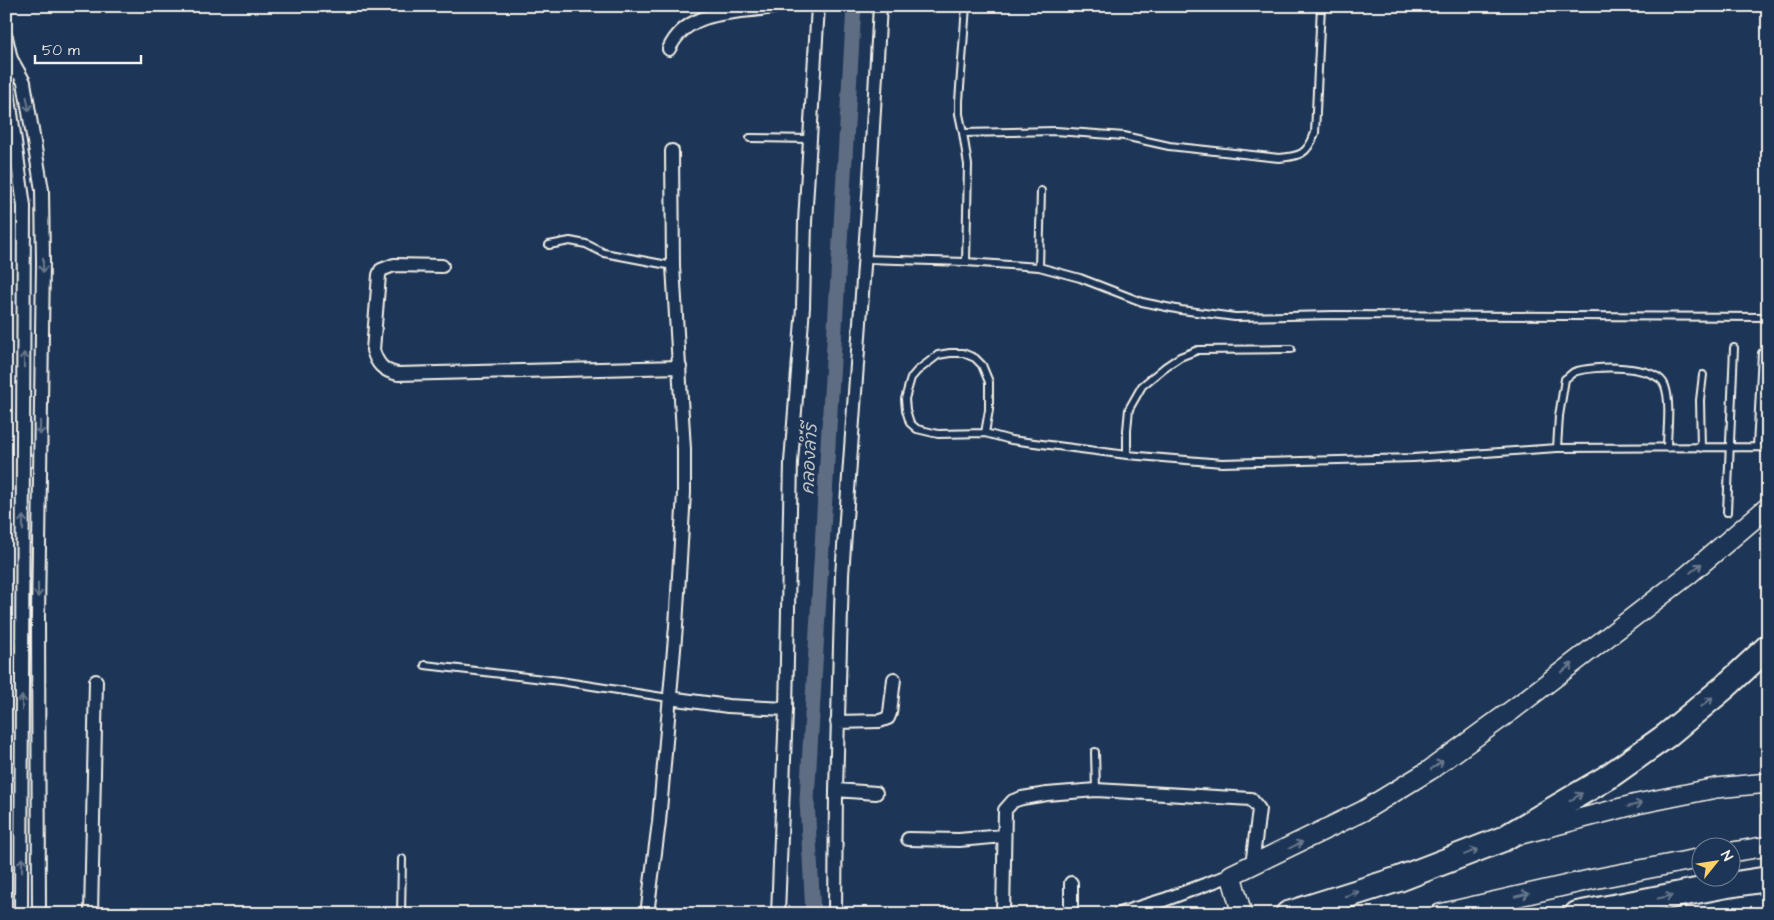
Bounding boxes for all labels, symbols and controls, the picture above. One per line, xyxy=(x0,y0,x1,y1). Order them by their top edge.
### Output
scale bar xyxy=(35,32,141,64)
text: 50 m xyxy=(42,40,80,61)
one-way arrow xyxy=(24,95,34,111)
one-way arrow xyxy=(38,256,48,273)
one-way arrow xyxy=(19,352,29,368)
water label: คลองลำรี xyxy=(795,418,824,495)
one-way arrow xyxy=(35,419,45,435)
one-way arrow xyxy=(18,515,28,531)
one-way arrow xyxy=(1689,563,1702,574)
one-way arrow xyxy=(33,582,43,598)
one-way arrow xyxy=(1560,663,1574,673)
one-way arrow xyxy=(17,695,27,711)
one-way arrow xyxy=(1700,697,1713,708)
one-way arrow xyxy=(1430,760,1444,770)
one-way arrow xyxy=(1568,792,1582,802)
one-way arrow xyxy=(1627,800,1643,809)
north arrow xyxy=(1692,838,1742,888)
one-way arrow xyxy=(1288,840,1303,849)
one-way arrow xyxy=(1463,847,1478,857)
text: N xyxy=(1716,847,1737,865)
one-way arrow xyxy=(17,857,27,874)
one-way arrow xyxy=(1343,889,1359,899)
one-way arrow xyxy=(1513,890,1529,900)
one-way arrow xyxy=(1657,891,1673,901)

